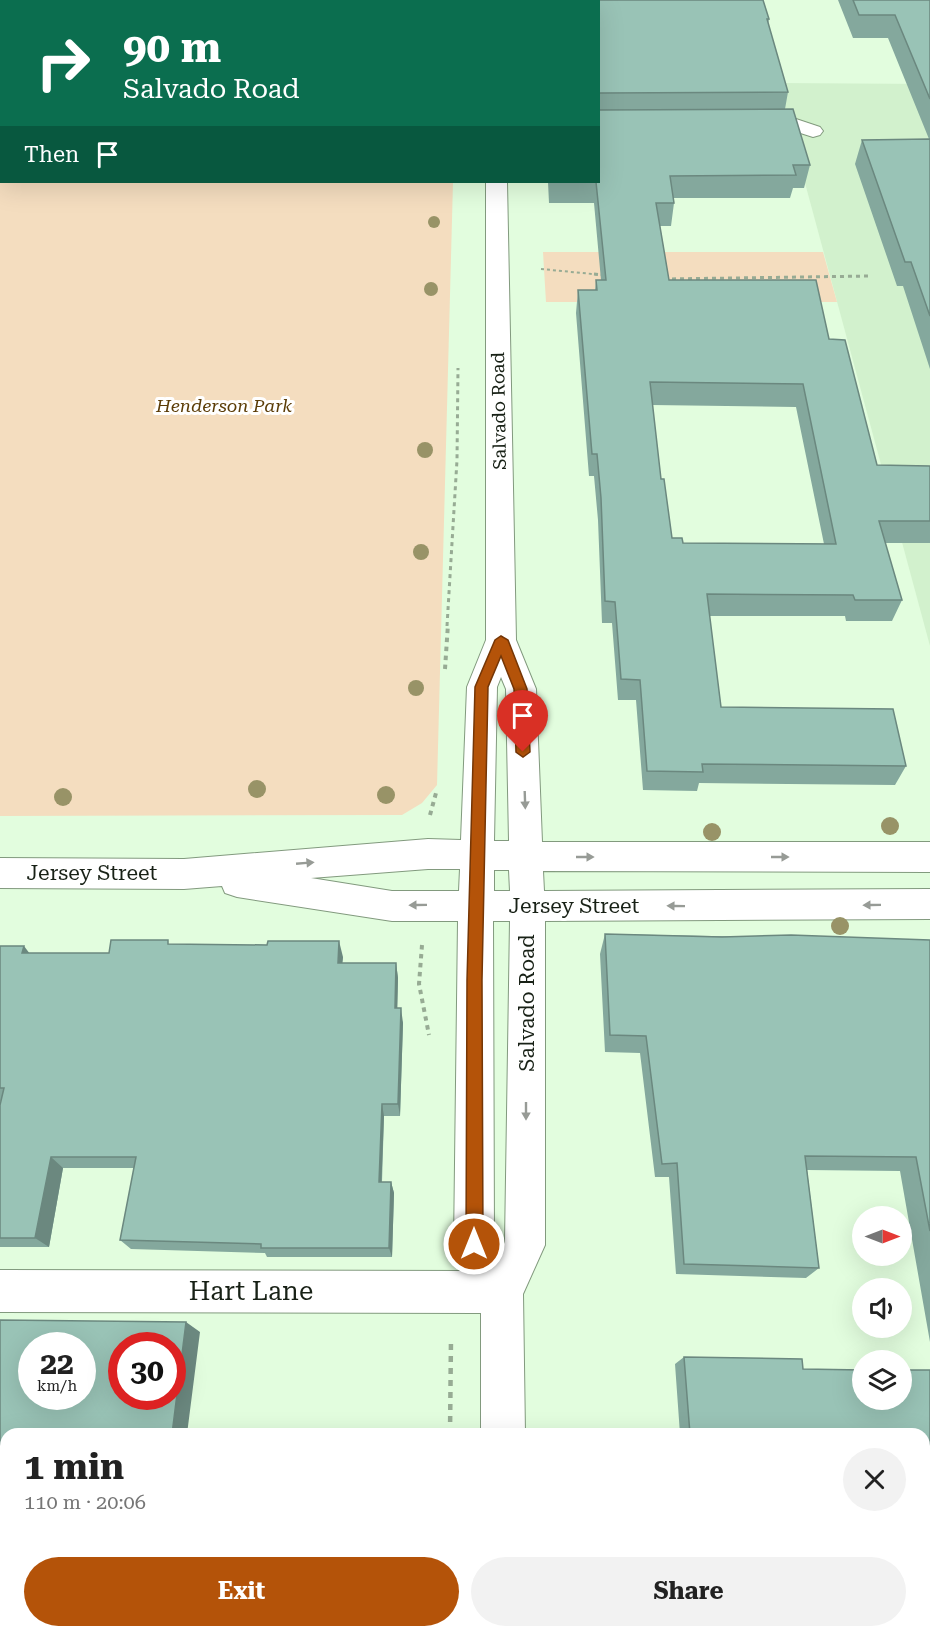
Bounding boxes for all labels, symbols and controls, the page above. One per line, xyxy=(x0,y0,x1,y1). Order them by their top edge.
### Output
text: 90 m xyxy=(123,23,221,72)
icon: right xyxy=(24,24,102,102)
text: Salvado Road xyxy=(123,73,299,105)
icon: arrive xyxy=(91,138,124,171)
text: Then xyxy=(24,142,79,167)
street label: Salvado Road xyxy=(487,352,510,470)
park label: Henderson Park xyxy=(155,395,292,416)
pin xyxy=(497,690,548,752)
icon: arrive xyxy=(506,699,539,732)
one-way arrow xyxy=(520,791,530,810)
one-way arrow xyxy=(575,852,594,862)
one-way arrow xyxy=(770,852,789,862)
one-way arrow xyxy=(296,858,315,868)
street label: Jersey Street xyxy=(27,861,158,885)
street label: Jersey Street xyxy=(509,894,640,918)
one-way arrow xyxy=(408,900,427,910)
one-way arrow xyxy=(862,900,881,909)
one-way arrow xyxy=(667,901,686,911)
street label: Salvado Road xyxy=(515,934,539,1072)
one-way arrow xyxy=(522,1101,531,1120)
north arrow xyxy=(852,1206,912,1266)
map controls xyxy=(852,1206,912,1410)
position arrow xyxy=(442,1212,506,1276)
street label: Hart Lane xyxy=(189,1276,313,1306)
button: sound xyxy=(852,1278,912,1338)
speed limit sign: 30 xyxy=(108,1332,186,1410)
text: 22 xyxy=(40,1346,74,1381)
button: layers xyxy=(852,1350,912,1410)
text: km/h xyxy=(37,1377,77,1395)
text: 1 min xyxy=(24,1446,124,1488)
button: close xyxy=(843,1448,906,1511)
text: 110 m · 20:06 xyxy=(24,1490,146,1514)
button: Exit xyxy=(24,1557,459,1626)
button: Share xyxy=(471,1557,906,1626)

